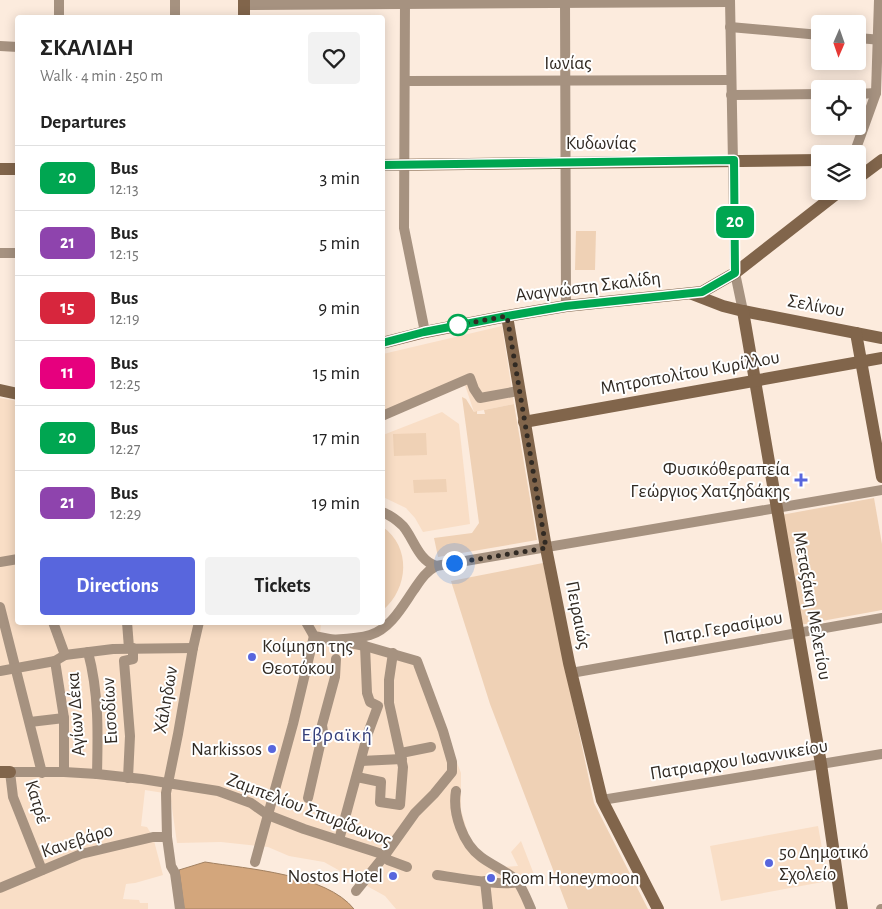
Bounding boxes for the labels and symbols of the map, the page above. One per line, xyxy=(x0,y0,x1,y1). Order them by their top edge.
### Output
north arrow xyxy=(811,15,866,70)
street label: Ιωνίας xyxy=(544,54,592,73)
street label: Κυδωνίας xyxy=(566,134,636,153)
line badge: 20 xyxy=(712,206,758,238)
street label: Αναγνώστη Σκαλίδη xyxy=(514,269,662,305)
street label: Σελίνου xyxy=(786,291,846,321)
unlabelled marker xyxy=(447,314,469,336)
street label: Μητροπολίτου Κυρίλλου xyxy=(599,348,781,398)
place label: Φυσικόθεραπεία Γεώργιος Χατζηδάκης xyxy=(630,460,790,501)
marker: Φυσικόθεραπεία Γεώργιος Χατζηδάκης xyxy=(794,473,808,487)
street label: Μεταξάκη Μελετίου xyxy=(790,530,834,682)
your location xyxy=(442,551,467,576)
street label: Πειραιώς xyxy=(562,579,594,651)
street label: Πατρ.Γερασίμου xyxy=(662,608,784,648)
place label: Κοίμηση της Θεοτόκου xyxy=(262,637,353,678)
marker: Κοίμηση της Θεοτόκου xyxy=(246,651,258,663)
street label: Χάληδων xyxy=(151,665,181,735)
street label: Αγίων Δέκα xyxy=(64,671,88,757)
street label: Εισοδίων xyxy=(99,677,121,745)
district label: Εβραϊκή xyxy=(301,725,373,745)
street label: Πατριαρχου Ιωαννικείου xyxy=(649,737,829,783)
place label: Narkissos xyxy=(191,740,262,759)
marker: Narkissos xyxy=(266,743,278,755)
street label: Ζαμπελίου Σπυρίδωνος xyxy=(224,770,394,850)
street label: Κατρέ xyxy=(21,778,53,826)
street label: Κανεβάρο xyxy=(39,820,115,862)
place label: 5ο Δημοτικό Σχολείο xyxy=(779,843,869,884)
marker: 5ο Δημοτικό Σχολείο xyxy=(763,857,775,869)
place label: Nostos Hotel xyxy=(288,867,383,886)
place label: Room Honeymoon xyxy=(501,869,640,888)
marker: Nostos Hotel xyxy=(387,870,399,882)
marker: Room Honeymoon xyxy=(485,872,497,884)

